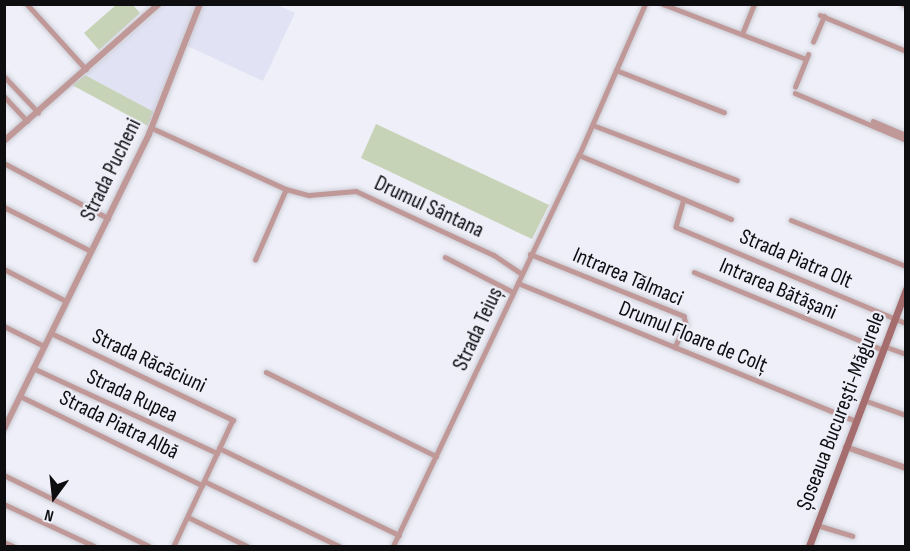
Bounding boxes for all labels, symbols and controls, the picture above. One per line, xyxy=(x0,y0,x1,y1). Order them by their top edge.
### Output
street label: Strada Pucheni xyxy=(75,114,147,226)
street label: Drumul Sântana xyxy=(370,170,488,244)
street label: Strada Piatra Olt xyxy=(736,223,856,295)
street label: Intrarea Tălmaci xyxy=(569,242,687,312)
street label: Intrarea Bătășani xyxy=(715,252,841,326)
street label: Strada Teiuș xyxy=(447,283,509,375)
street label: Drumul Floare de Colț xyxy=(615,295,771,379)
street label: Șoseaua București-Măgurele xyxy=(791,308,891,514)
street label: Strada Răcăciuni xyxy=(88,323,210,399)
street label: Strada Rupea xyxy=(82,363,182,429)
street label: Strada Piatra Albă xyxy=(55,385,183,465)
north arrow xyxy=(24,467,84,527)
text: N xyxy=(43,505,56,525)

